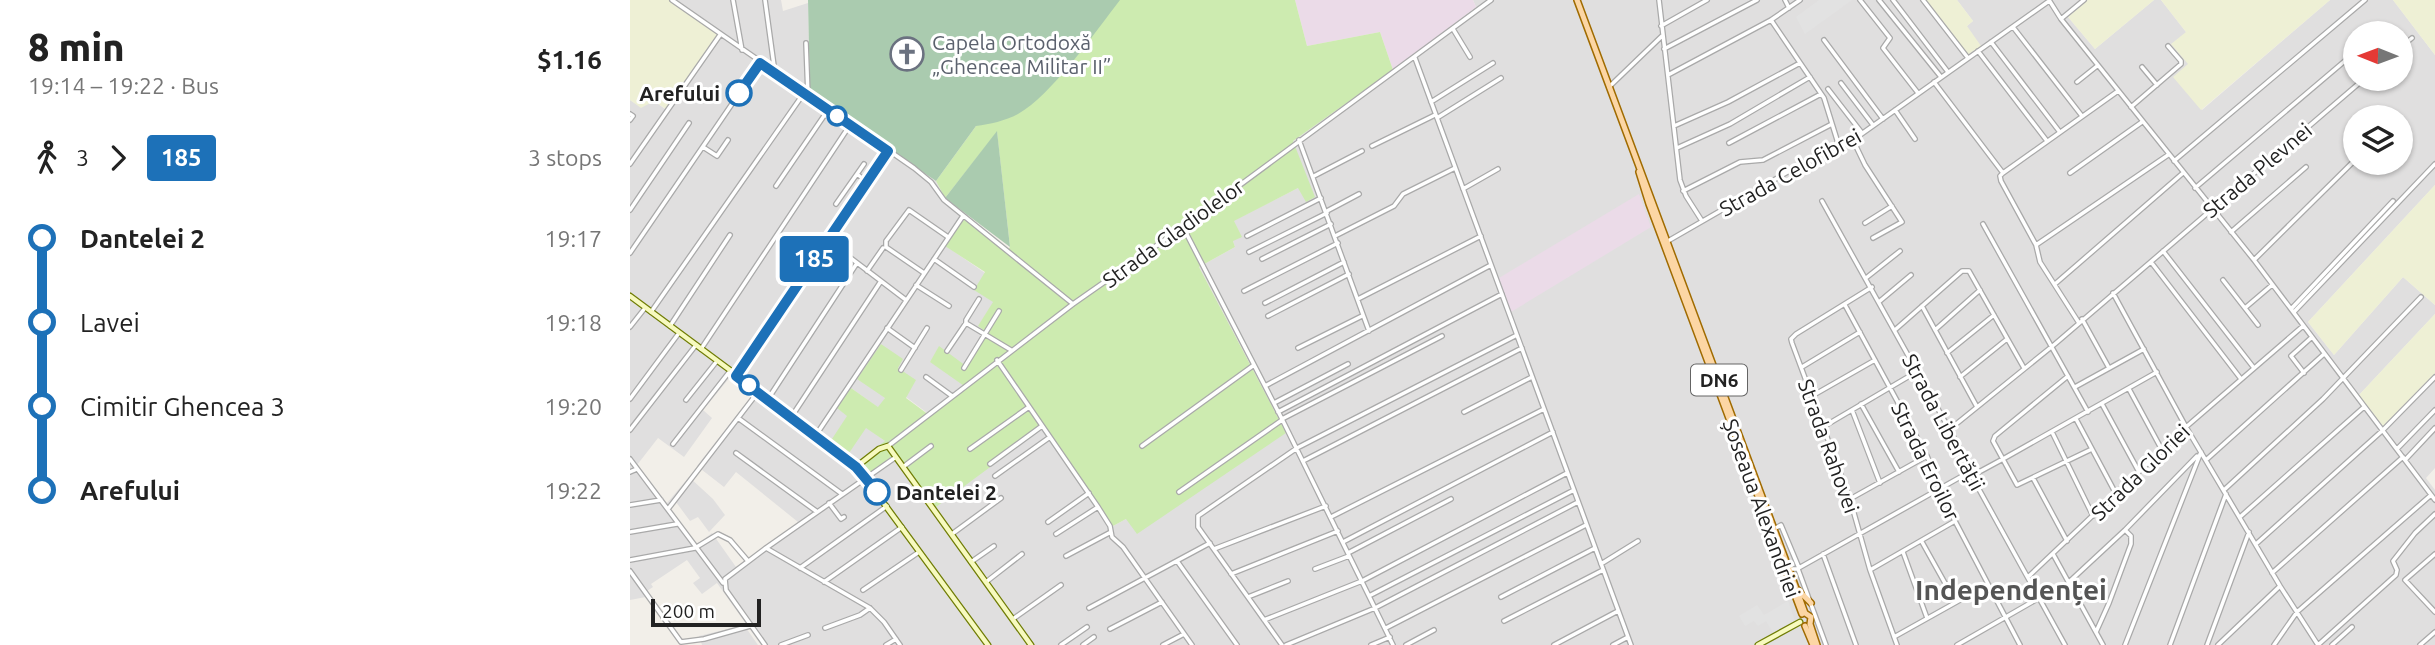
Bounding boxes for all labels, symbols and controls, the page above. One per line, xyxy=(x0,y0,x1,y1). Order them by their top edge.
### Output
north arrow xyxy=(2343,21,2413,91)
map controls xyxy=(2343,21,2413,175)
text: 8 min xyxy=(28,26,125,68)
place label: Capela Ortodoxă „Ghencea Militar II” xyxy=(932,30,1111,78)
church icon: Capela Ortodoxă „Ghencea Militar II” xyxy=(888,35,926,73)
text: $1.16 xyxy=(537,45,602,74)
text: 19:14 – 19:22 · Bus xyxy=(28,73,219,98)
marker: Arefului xyxy=(726,80,752,106)
place label: Arefului xyxy=(639,81,720,105)
button: layers xyxy=(2343,105,2413,175)
unlabelled marker xyxy=(827,106,847,126)
street label: Strada Plevnei xyxy=(2198,118,2316,222)
street label: Strada Celofibrei xyxy=(1715,123,1865,221)
icon: walk xyxy=(28,139,66,177)
icon: forward xyxy=(99,139,137,177)
text: 185 xyxy=(161,144,202,171)
text: 3 xyxy=(76,145,89,170)
text: 3 stops xyxy=(528,145,602,170)
street label: Strada Gladiolelor xyxy=(1098,174,1248,292)
text: Dantelei 2 xyxy=(80,224,205,253)
text: 19:17 xyxy=(544,226,602,251)
line badge: 185 xyxy=(774,236,854,282)
text: 185 xyxy=(794,245,834,272)
text: Lavei xyxy=(80,308,140,337)
text: 19:18 xyxy=(544,310,602,335)
street label: Strada Libertății xyxy=(1898,350,1990,494)
road number: DN6 xyxy=(1691,364,1747,396)
unlabelled marker xyxy=(739,375,759,395)
street label: Strada Rahovei xyxy=(1794,376,1864,516)
text: Cimitir Ghencea 3 xyxy=(80,392,285,421)
text: 19:20 xyxy=(544,394,602,419)
street label: Strada Eroilor xyxy=(1887,398,1965,524)
street label: Șoseaua Alexandriei xyxy=(1718,415,1806,601)
street label: Strada Gloriei xyxy=(2086,419,2194,525)
text: Arefului xyxy=(80,476,180,505)
text: 19:22 xyxy=(544,478,602,503)
marker: Dantelei 2 xyxy=(864,479,890,505)
place label: Dantelei 2 xyxy=(896,480,997,504)
district label: Independenței xyxy=(1915,574,2107,606)
scale bar xyxy=(651,596,761,628)
text: 200 m xyxy=(662,600,715,622)

